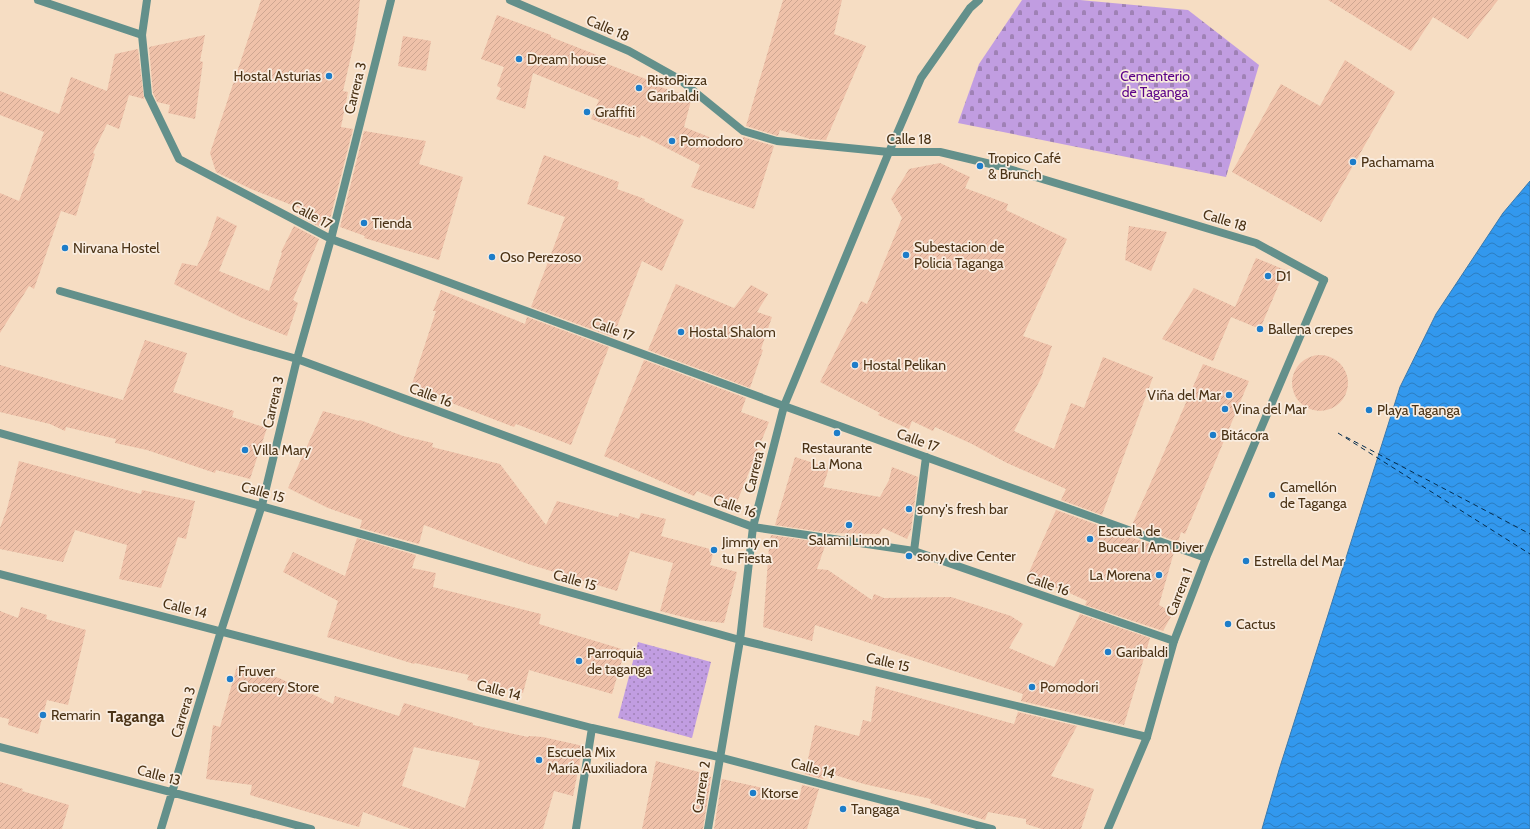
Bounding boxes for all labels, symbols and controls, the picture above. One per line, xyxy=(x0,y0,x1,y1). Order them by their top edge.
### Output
street label: Calle 18 xyxy=(584,11,632,45)
place label: Dream house xyxy=(527,50,606,68)
marker: Dream house xyxy=(514,54,524,64)
street label: Carrera 3 xyxy=(340,60,370,116)
place label: Hostal Asturias xyxy=(234,67,321,85)
park label: Cementerio de Taganga xyxy=(1120,67,1190,101)
marker: Hostal Asturias xyxy=(324,71,334,81)
place label: RistoPizza Garibaldi xyxy=(647,71,707,105)
marker: RistoPizza Garibaldi xyxy=(634,83,644,93)
place label: Graffiti xyxy=(595,103,635,121)
marker: Graffiti xyxy=(582,107,592,117)
street label: Calle 18 xyxy=(886,130,932,148)
place label: Pomodoro xyxy=(680,132,743,150)
marker: Pomodoro xyxy=(667,136,677,146)
place label: Tropico Café & Brunch xyxy=(988,149,1061,183)
place label: Pachamama xyxy=(1361,153,1434,171)
marker: Pachamama xyxy=(1348,157,1358,167)
marker: Tropico Café & Brunch xyxy=(975,161,985,171)
street label: Calle 17 xyxy=(288,197,336,233)
street label: Calle 18 xyxy=(1201,205,1249,235)
place label: Tienda xyxy=(372,214,412,232)
marker: Tienda xyxy=(359,218,369,228)
place label: Subestacion de Policia Taganga xyxy=(914,238,1005,272)
place label: Nirvana Hostel xyxy=(73,239,160,257)
marker: Nirvana Hostel xyxy=(60,243,70,253)
place label: Oso Perezoso xyxy=(500,248,582,266)
marker: Subestacion de Policia Taganga xyxy=(901,250,911,260)
marker: Oso Perezoso xyxy=(487,252,497,262)
place label: D1 xyxy=(1276,267,1291,285)
marker: D1 xyxy=(1263,271,1273,281)
street label: Calle 17 xyxy=(589,313,637,345)
place label: Ballena crepes xyxy=(1268,320,1353,338)
place label: Hostal Shalom xyxy=(689,323,776,341)
marker: Ballena crepes xyxy=(1255,324,1265,334)
marker: Hostal Shalom xyxy=(676,327,686,337)
place label: Hostal Pelikan xyxy=(863,356,946,374)
marker: Hostal Pelikan xyxy=(850,360,860,370)
street label: Carrera 3 xyxy=(258,374,288,430)
street label: Calle 16 xyxy=(407,379,455,411)
place label: Viña del Mar xyxy=(1147,386,1222,404)
marker: Viña del Mar xyxy=(1224,390,1234,400)
place label: Vina del Mar xyxy=(1233,400,1307,418)
place label: Playa Taganga xyxy=(1377,401,1460,419)
marker: Vina del Mar xyxy=(1220,404,1230,414)
marker: Playa Taganga xyxy=(1364,405,1374,415)
street label: Calle 17 xyxy=(894,424,942,456)
place label: Bitácora xyxy=(1221,426,1269,444)
marker: Restaurante La Mona xyxy=(832,428,842,438)
marker: Bitácora xyxy=(1208,430,1218,440)
street label: Carrera 2 xyxy=(740,439,770,495)
place label: Restaurante La Mona xyxy=(802,439,872,473)
place label: Villa Mary xyxy=(253,441,311,459)
marker: Villa Mary xyxy=(240,445,250,455)
street label: Calle 15 xyxy=(239,477,287,507)
place label: Camellón de Taganga xyxy=(1280,478,1347,512)
street label: Calle 16 xyxy=(711,490,759,522)
marker: Camellón de Taganga xyxy=(1267,490,1277,500)
place label: sony's fresh bar xyxy=(917,500,1008,518)
marker: sony's fresh bar xyxy=(904,504,914,514)
marker: Salami Limon xyxy=(844,520,854,530)
place label: Escuela de Bucear I Am Diver xyxy=(1098,522,1204,556)
place label: Salami Limon xyxy=(808,531,890,549)
place label: Jimmy en tu Fiesta xyxy=(721,533,778,567)
marker: Escuela de Bucear I Am Diver xyxy=(1085,534,1095,544)
marker: Jimmy en tu Fiesta xyxy=(709,545,719,555)
place label: sony dive Center xyxy=(917,547,1016,565)
marker: sony dive Center xyxy=(904,551,914,561)
place label: Estrella del Mar xyxy=(1254,552,1344,570)
marker: Estrella del Mar xyxy=(1241,556,1251,566)
street label: Calle 15 xyxy=(551,565,599,595)
street label: Carrera 1 xyxy=(1162,565,1196,619)
place label: La Morena xyxy=(1089,566,1151,584)
street label: Calle 16 xyxy=(1024,568,1072,600)
marker: La Morena xyxy=(1154,570,1164,580)
street label: Calle 14 xyxy=(161,594,209,622)
place label: Cactus xyxy=(1236,615,1276,633)
marker: Cactus xyxy=(1223,619,1233,629)
place label: Garibaldi xyxy=(1116,643,1168,661)
place label: Parroquia de taganga xyxy=(587,644,652,678)
marker: Garibaldi xyxy=(1103,647,1113,657)
street label: Calle 15 xyxy=(864,648,912,676)
marker: Parroquia de taganga xyxy=(574,656,584,666)
place label: Fruver Grocery Store xyxy=(238,662,319,696)
marker: Fruver Grocery Store xyxy=(225,674,235,684)
street label: Calle 14 xyxy=(475,676,523,704)
place label: Pomodori xyxy=(1040,678,1098,696)
marker: Pomodori xyxy=(1027,682,1037,692)
street label: Carrera 3 xyxy=(167,684,199,740)
place label: Remarin xyxy=(51,706,101,724)
district label: Taganga xyxy=(108,707,164,726)
marker: Remarin xyxy=(38,710,48,720)
place label: Escuela Mix María Auxiliadora xyxy=(547,743,647,777)
street label: Calle 14 xyxy=(789,754,837,782)
marker: Escuela Mix María Auxiliadora xyxy=(534,755,544,765)
street label: Carrera 2 xyxy=(688,760,714,814)
street label: Calle 13 xyxy=(135,761,183,789)
place label: Ktorse xyxy=(761,784,798,802)
marker: Ktorse xyxy=(748,788,758,798)
place label: Tangaga xyxy=(851,800,900,818)
marker: Tangaga xyxy=(838,804,848,814)

